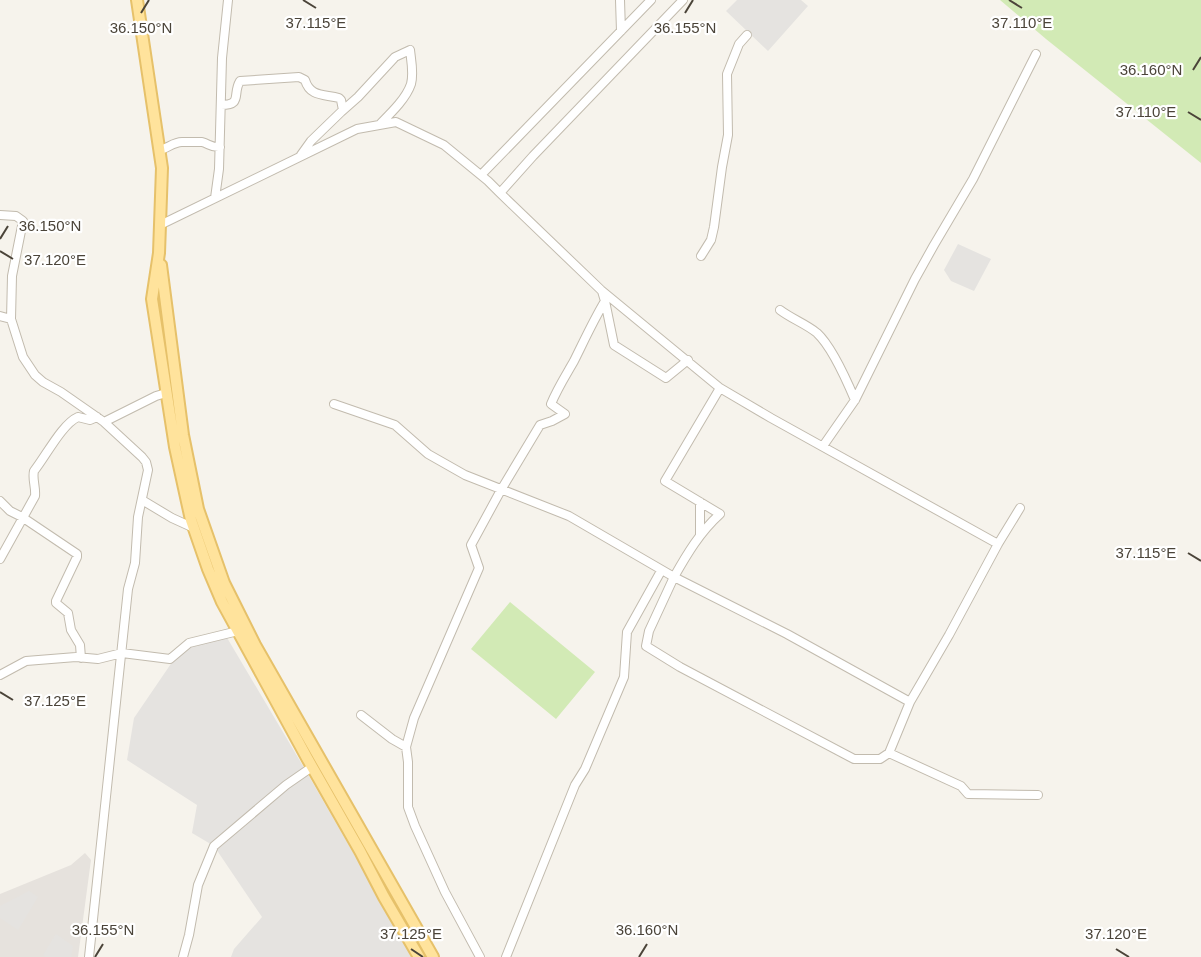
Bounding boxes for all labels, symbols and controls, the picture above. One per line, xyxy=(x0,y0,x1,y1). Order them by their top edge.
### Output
text: 37.115°E xyxy=(286,14,346,31)
text: 37.110°E xyxy=(992,14,1052,31)
text: 36.150°N xyxy=(110,19,172,36)
text: 36.155°N xyxy=(654,19,716,36)
text: 36.160°N xyxy=(1120,61,1182,78)
text: 37.110°E xyxy=(1116,103,1176,120)
text: 36.150°N xyxy=(19,217,81,234)
text: 37.120°E xyxy=(24,251,86,268)
text: 37.115°E xyxy=(1116,544,1176,561)
text: 37.125°E xyxy=(24,692,86,709)
text: 36.155°N xyxy=(72,921,134,938)
text: 36.160°N xyxy=(616,921,678,938)
text: 37.125°E xyxy=(380,925,442,942)
text: 37.120°E xyxy=(1085,925,1147,942)

